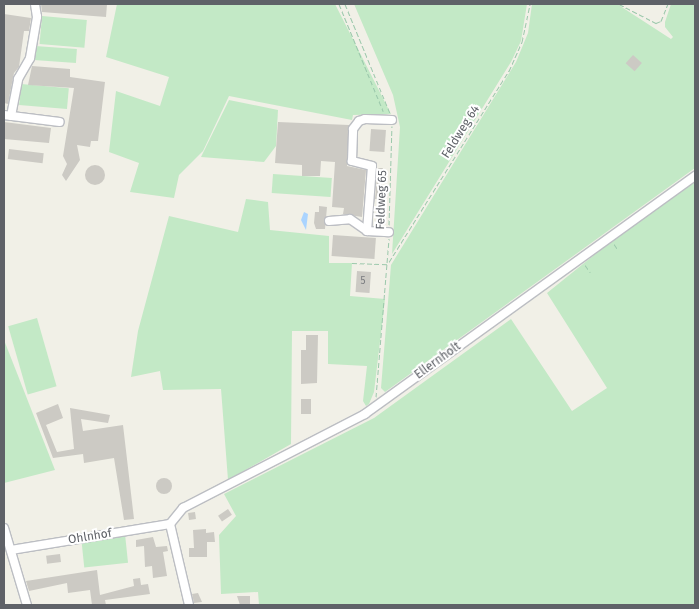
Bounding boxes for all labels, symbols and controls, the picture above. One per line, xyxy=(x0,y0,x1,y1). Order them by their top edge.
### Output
street label: Feldweg 64 xyxy=(439,103,483,161)
street label: Feldweg 65 xyxy=(374,170,390,230)
house number: 5 xyxy=(360,276,366,288)
street label: Ellernholt xyxy=(412,339,464,383)
street label: Ohlnhof xyxy=(67,526,113,548)

